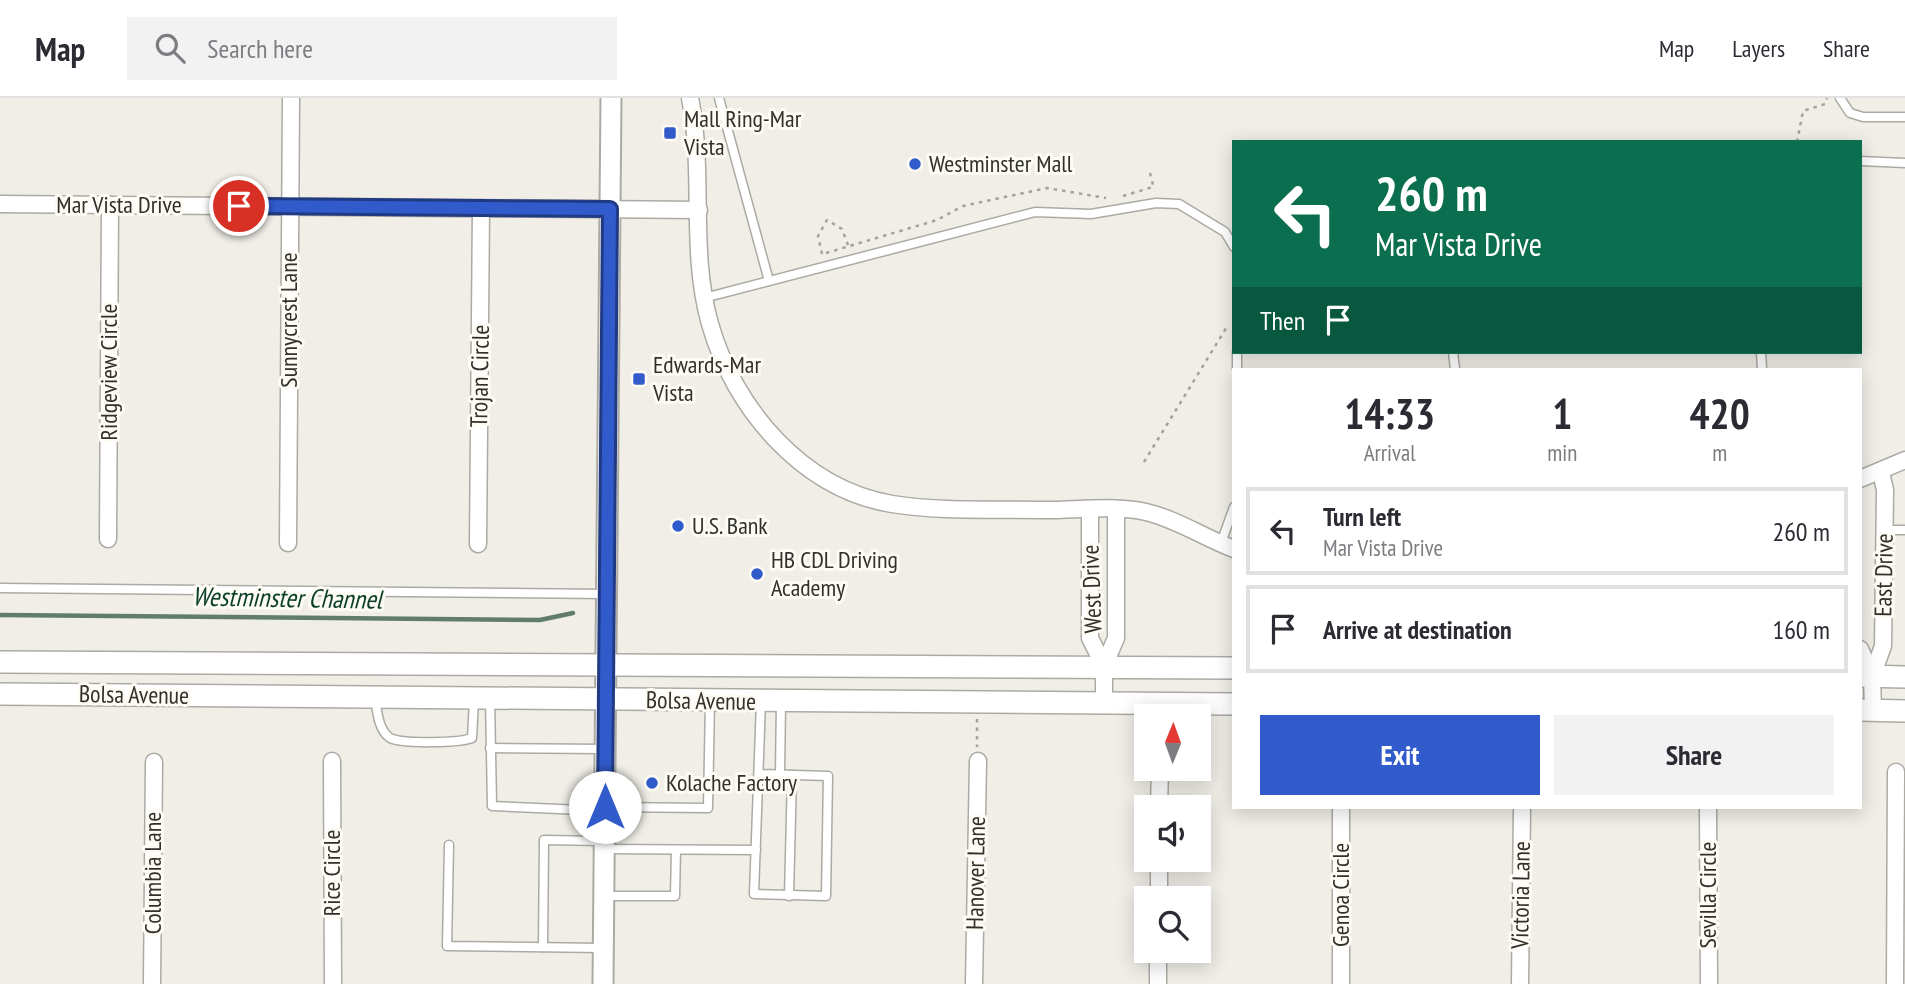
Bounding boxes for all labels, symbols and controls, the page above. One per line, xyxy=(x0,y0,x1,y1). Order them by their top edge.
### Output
search box xyxy=(127,17,617,80)
text: Map xyxy=(35,27,85,70)
icon: search xyxy=(151,29,189,67)
text: Search here xyxy=(207,32,313,65)
text: Map xyxy=(1659,33,1694,64)
text: Layers xyxy=(1732,33,1785,64)
text: Share xyxy=(1823,33,1870,64)
place label: Mall Ring-Mar Vista xyxy=(683,103,802,162)
marker: Mall Ring-Mar Vista xyxy=(662,125,678,141)
place label: Westminster Mall xyxy=(929,148,1073,179)
marker: Westminster Mall xyxy=(907,156,923,172)
text: 260 m xyxy=(1375,161,1488,225)
icon: left xyxy=(1260,168,1351,259)
pin xyxy=(209,176,269,236)
icon: arrive xyxy=(220,187,258,225)
street label: Mar Vista Drive xyxy=(56,189,182,220)
text: Mar Vista Drive xyxy=(1375,223,1542,265)
street label: Sunnycrest Lane xyxy=(273,252,304,388)
icon: arrive xyxy=(1319,301,1357,339)
street label: Ridgeview Circle xyxy=(93,304,124,440)
text: Then xyxy=(1260,304,1305,337)
street label: Trojan Circle xyxy=(463,324,496,428)
place label: Edwards-Mar Vista xyxy=(652,349,761,408)
marker: Edwards-Mar Vista xyxy=(631,371,647,387)
text: 14:33 xyxy=(1344,386,1435,441)
text: 1 xyxy=(1552,386,1572,441)
text: 420 xyxy=(1690,386,1750,441)
text: Arrival xyxy=(1364,438,1416,467)
text: min xyxy=(1547,438,1577,467)
text: m xyxy=(1712,438,1727,467)
text: Turn left xyxy=(1323,500,1401,533)
place label: U.S. Bank xyxy=(692,510,768,541)
icon: left xyxy=(1264,512,1302,550)
text: 260 m xyxy=(1772,515,1830,548)
marker: U.S. Bank xyxy=(670,518,686,534)
text: Mar Vista Drive xyxy=(1323,533,1443,562)
street label: East Drive xyxy=(1867,533,1900,617)
place label: HB CDL Driving Academy xyxy=(771,544,898,603)
street label: West Drive xyxy=(1074,544,1109,634)
marker: HB CDL Driving Academy xyxy=(749,566,765,582)
water label: Westminster Channel xyxy=(192,579,385,616)
icon: arrive xyxy=(1264,610,1302,648)
text: Arrive at destination xyxy=(1323,613,1512,646)
text: 160 m xyxy=(1772,613,1830,646)
street label: Bolsa Avenue xyxy=(79,678,189,711)
street label: Bolsa Avenue xyxy=(646,684,756,717)
north arrow xyxy=(1134,704,1211,780)
map controls xyxy=(1134,704,1211,963)
button: Exit xyxy=(1260,715,1540,795)
button: Share xyxy=(1554,715,1834,795)
place label: Kolache Factory xyxy=(666,767,797,798)
position arrow xyxy=(568,770,642,844)
marker: Kolache Factory xyxy=(644,775,660,791)
button: sound xyxy=(1134,795,1211,872)
street label: Columbia Lane xyxy=(137,812,168,934)
street label: Hanover Lane xyxy=(959,816,992,930)
street label: Rice Circle xyxy=(316,830,347,916)
street label: Victoria Lane xyxy=(1504,841,1537,950)
street label: Sevilla Circle xyxy=(1692,842,1723,949)
street label: Genoa Circle xyxy=(1325,843,1356,947)
button: search xyxy=(1134,886,1211,963)

